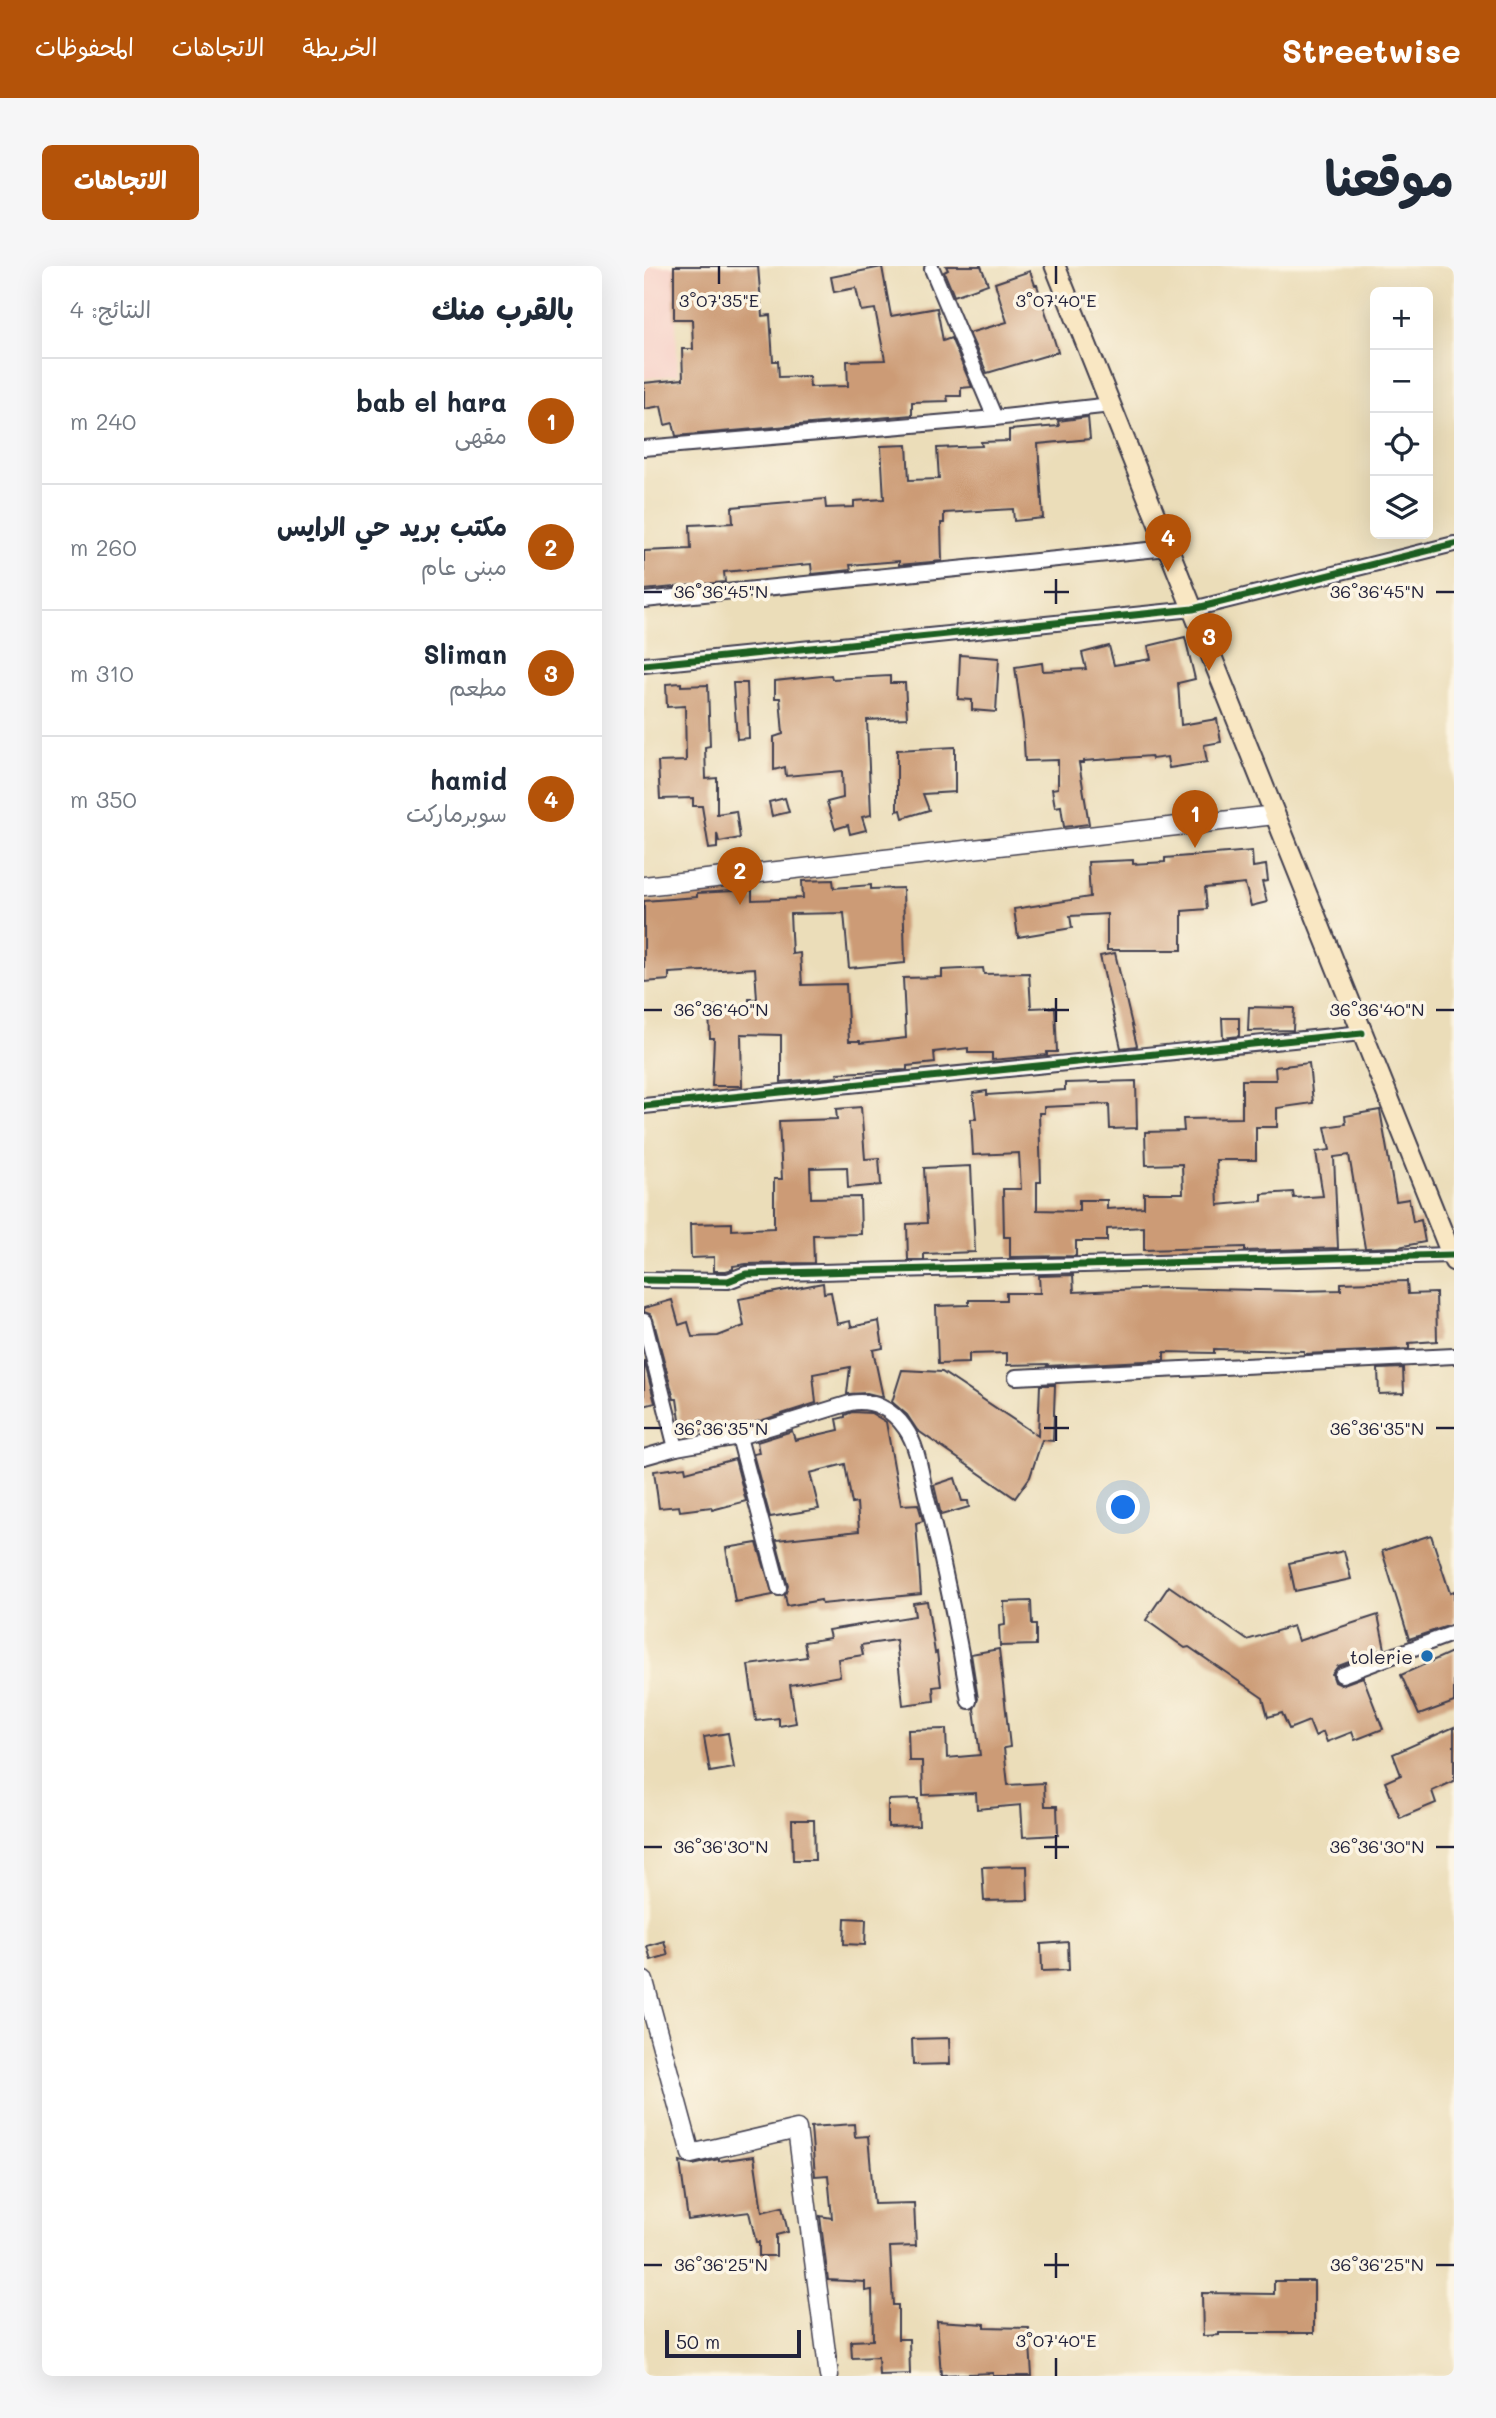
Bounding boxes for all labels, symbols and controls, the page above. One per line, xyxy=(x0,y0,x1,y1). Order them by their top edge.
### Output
text: Streetwise xyxy=(1282,28,1461,71)
text: المحفوظات xyxy=(35,31,134,62)
text: الاتجاهات xyxy=(172,31,265,62)
text: الخريطة xyxy=(303,31,377,62)
button: الاتجاهات xyxy=(42,145,199,220)
text: موقعنا xyxy=(1324,145,1454,208)
map controls xyxy=(1370,287,1433,539)
button: + xyxy=(1370,287,1433,350)
text: بالقرب منك xyxy=(432,288,574,328)
text: 3°07'35"E xyxy=(679,288,759,312)
text: 3°07'40"E xyxy=(1016,288,1096,312)
text: النتائج: 4 xyxy=(70,294,151,324)
button: − xyxy=(1370,350,1433,413)
text: bab el hara xyxy=(356,385,507,419)
text: 240 m xyxy=(70,406,136,436)
text: 1 xyxy=(546,406,556,436)
button: locate xyxy=(1370,413,1433,476)
text: مقهى xyxy=(454,420,507,450)
button: layers xyxy=(1370,476,1433,539)
text: مكتب بريد حي الرايس xyxy=(277,509,507,543)
pin: 4 xyxy=(1145,514,1191,572)
text: 260 m xyxy=(70,532,137,562)
text: 2 xyxy=(545,532,557,562)
text: مبنى عام xyxy=(421,551,507,581)
text: 36°36'45"N xyxy=(674,579,768,603)
text: 36°36'45"N xyxy=(1330,579,1424,603)
pin: 3 xyxy=(1186,613,1232,671)
text: Sliman xyxy=(423,637,507,671)
text: 310 m xyxy=(70,658,134,688)
text: 3 xyxy=(544,658,558,688)
text: مطعم xyxy=(449,672,507,702)
text: hamid xyxy=(430,763,507,797)
text: 350 m xyxy=(70,784,137,814)
text: 4 xyxy=(544,784,558,814)
pin: 1 xyxy=(1172,790,1218,848)
text: سوبرماركت xyxy=(406,798,507,828)
pin: 2 xyxy=(717,847,763,905)
text: 36°36'40"N xyxy=(673,997,769,1021)
text: 36°36'40"N xyxy=(1329,997,1425,1021)
text: 36°36'35"N xyxy=(674,1416,768,1440)
text: 36°36'35"N xyxy=(1330,1416,1424,1440)
your location xyxy=(1106,1490,1140,1524)
place label: tolerie xyxy=(1350,1644,1413,1669)
marker: tolerie xyxy=(1419,1648,1435,1664)
text: 36°36'30"N xyxy=(673,1834,769,1858)
text: 36°36'30"N xyxy=(1329,1834,1425,1858)
text: 36°36'25"N xyxy=(674,2252,768,2276)
text: 36°36'25"N xyxy=(1330,2252,1424,2276)
scale bar xyxy=(665,2327,802,2359)
text: 3°07'40"E xyxy=(1016,2328,1096,2352)
text: 50 m xyxy=(676,2329,720,2354)

